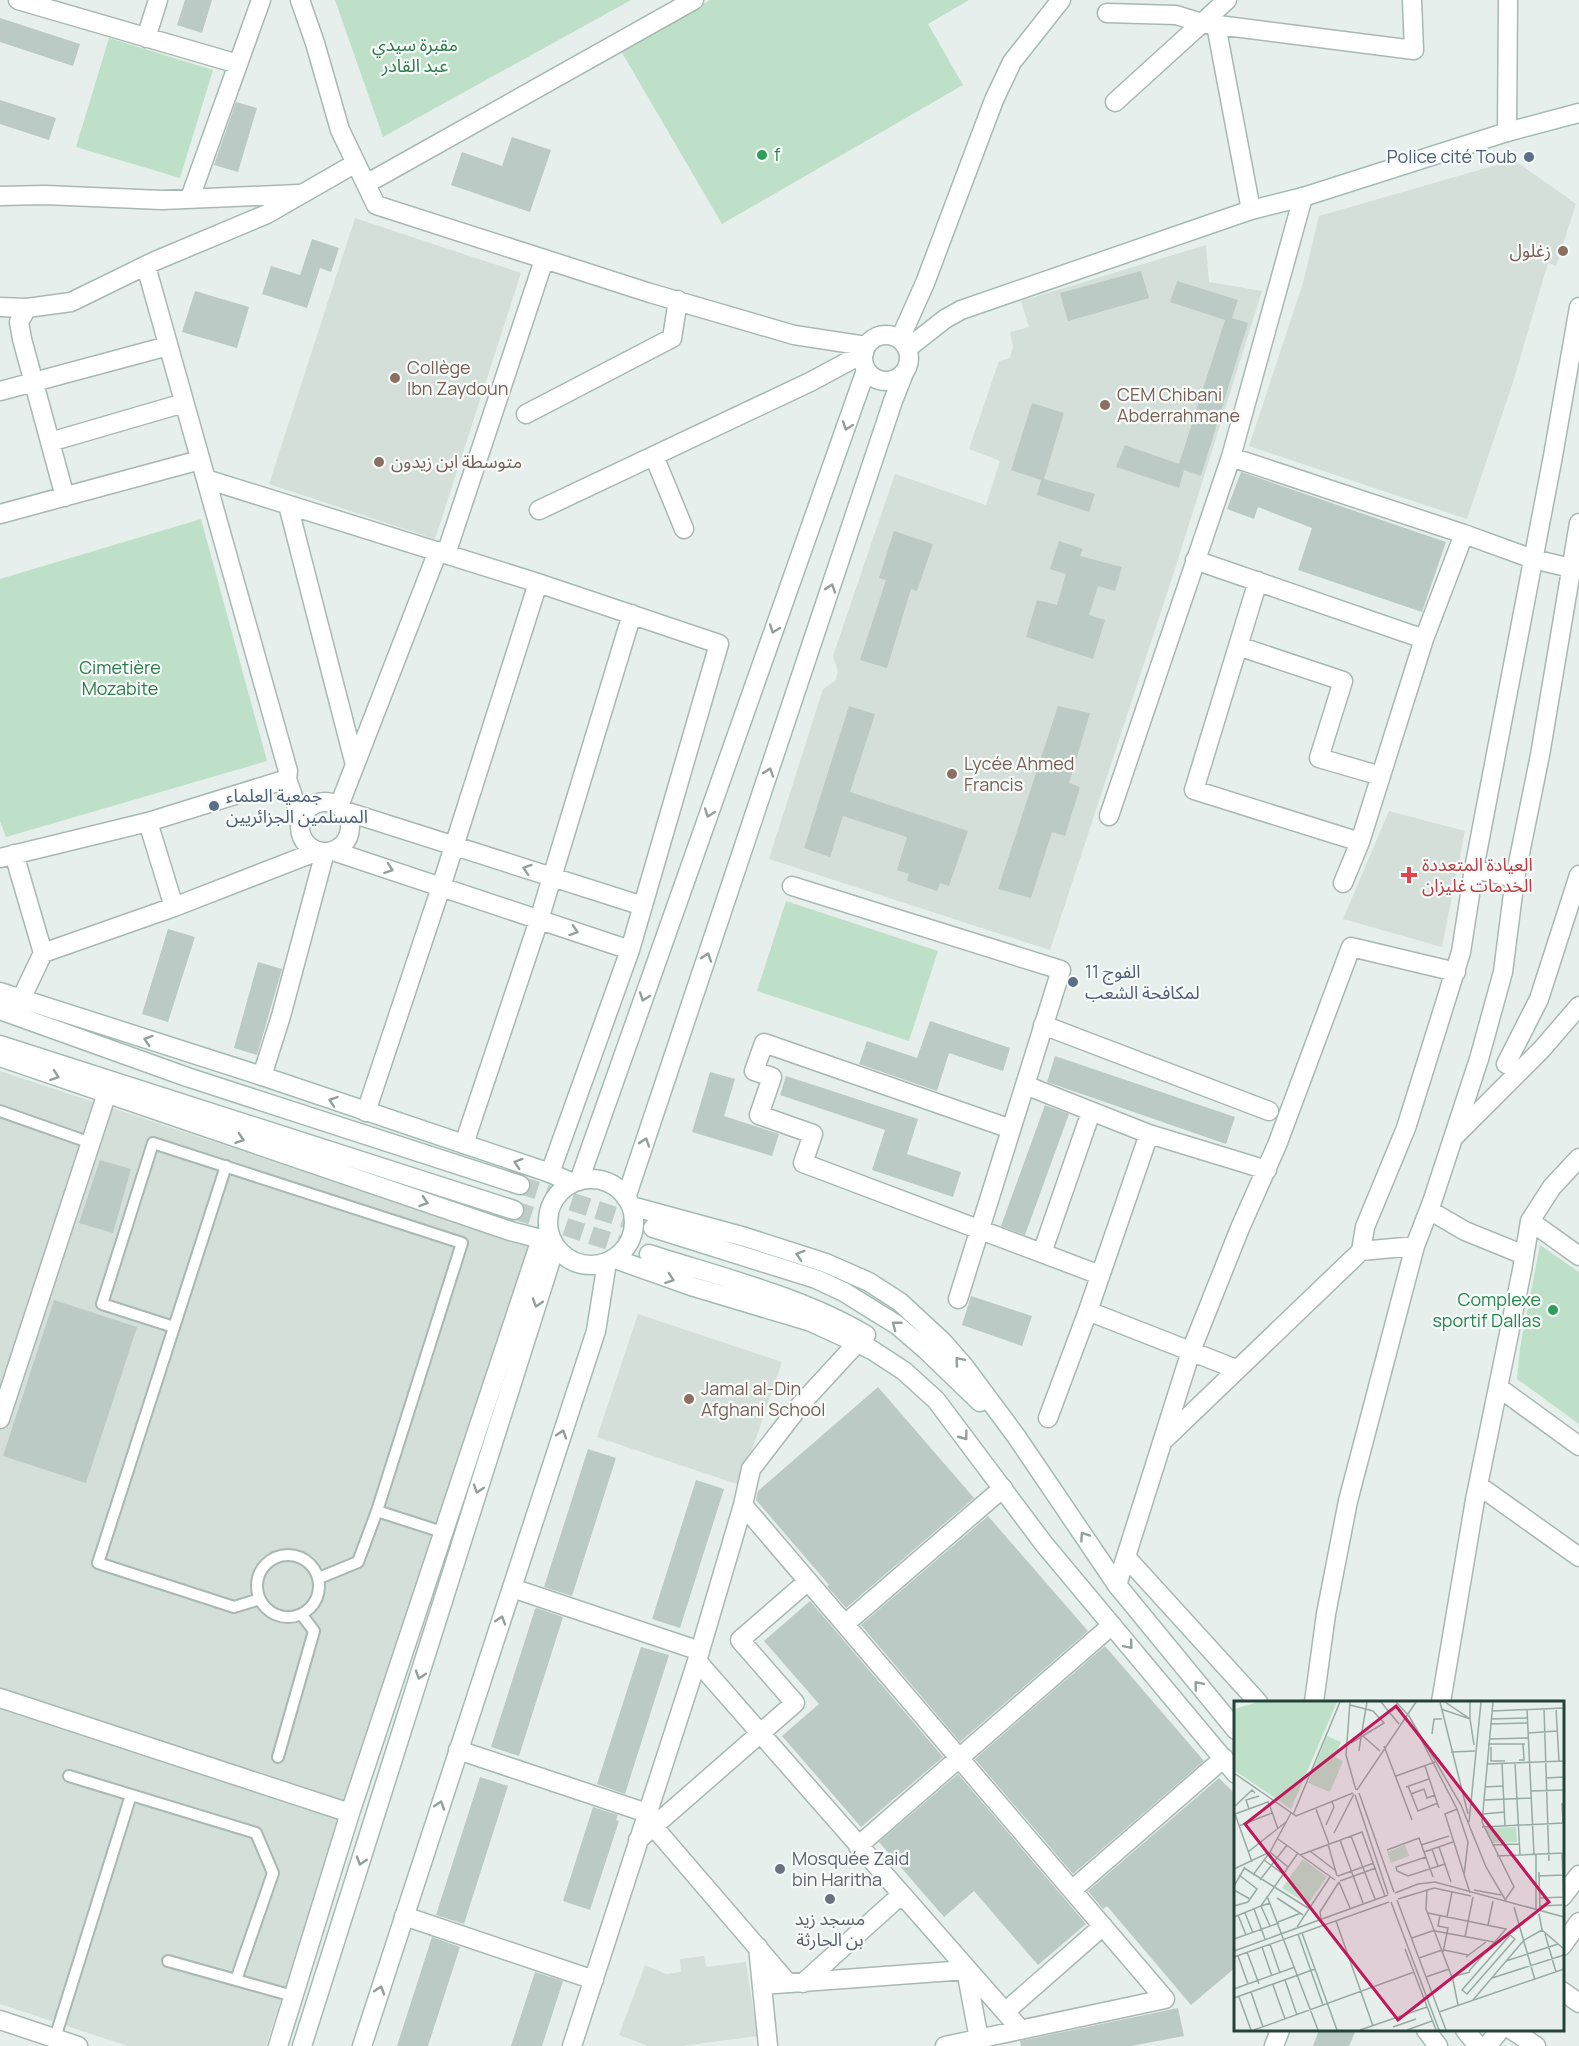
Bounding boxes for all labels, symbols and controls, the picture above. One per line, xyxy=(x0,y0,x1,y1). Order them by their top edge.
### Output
park label: مقبرة سيدي عبد القادر xyxy=(372,32,458,77)
place label: f xyxy=(774,142,781,166)
place label: Police cité Toub xyxy=(1387,144,1517,168)
marker: f xyxy=(755,148,769,162)
marker: Police cité Toub xyxy=(1522,150,1536,164)
place label: زغلول xyxy=(1509,238,1551,262)
marker: زغلول xyxy=(1556,244,1570,258)
place label: Collège Ibn Zaydoun xyxy=(407,355,509,400)
marker: Collège Ibn Zaydoun xyxy=(388,371,402,385)
place label: CEM Chibani Abderrahmane xyxy=(1117,382,1240,427)
marker: CEM Chibani Abderrahmane xyxy=(1098,398,1112,412)
one-way arrow xyxy=(841,420,854,431)
place label: متوسطة ابن زيدون xyxy=(391,449,522,473)
marker: متوسطة ابن زيدون xyxy=(372,455,386,469)
one-way arrow xyxy=(823,583,836,593)
one-way arrow xyxy=(769,623,782,634)
park label: Cimetière Mozabite xyxy=(79,655,161,700)
place label: Lycée Ahmed Francis xyxy=(964,751,1075,796)
one-way arrow xyxy=(761,767,774,778)
marker: Lycée Ahmed Francis xyxy=(945,767,959,781)
place label: جمعية العلماء المسلمين الجزائريين xyxy=(226,783,368,828)
marker: جمعية العلماء المسلمين الجزائريين xyxy=(207,799,221,813)
one-way arrow xyxy=(704,807,717,818)
place label: العيادة المتعددة الخدمات غليزان xyxy=(1422,852,1533,897)
one-way arrow xyxy=(383,862,394,875)
one-way arrow xyxy=(522,864,533,877)
marker: العيادة المتعددة الخدمات غليزان xyxy=(1400,866,1418,884)
one-way arrow xyxy=(568,924,579,937)
one-way arrow xyxy=(700,952,712,963)
place label: الفوج 11 لمكافحة الشعب xyxy=(1085,959,1200,1004)
marker: الفوج 11 لمكافحة الشعب xyxy=(1066,975,1080,989)
one-way arrow xyxy=(639,991,652,1002)
one-way arrow xyxy=(143,1035,154,1047)
one-way arrow xyxy=(49,1068,60,1081)
one-way arrow xyxy=(328,1096,339,1109)
one-way arrow xyxy=(234,1132,245,1144)
one-way arrow xyxy=(638,1137,650,1148)
one-way arrow xyxy=(513,1157,524,1170)
one-way arrow xyxy=(419,1194,429,1207)
one-way arrow xyxy=(795,1250,806,1262)
one-way arrow xyxy=(664,1271,675,1284)
place label: Complexe sportif Dallas xyxy=(1432,1287,1541,1332)
one-way arrow xyxy=(532,1297,544,1308)
marker: Complexe sportif Dallas xyxy=(1546,1303,1560,1317)
one-way arrow xyxy=(892,1322,903,1333)
one-way arrow xyxy=(955,1357,966,1368)
place label: Jamal al-Din Afghani School xyxy=(701,1376,825,1421)
marker: Jamal al-Din Afghani School xyxy=(682,1392,696,1406)
one-way arrow xyxy=(554,1429,567,1440)
one-way arrow xyxy=(957,1430,968,1441)
one-way arrow xyxy=(473,1483,485,1494)
one-way arrow xyxy=(1081,1532,1092,1543)
one-way arrow xyxy=(494,1615,506,1626)
one-way arrow xyxy=(1121,1638,1132,1649)
one-way arrow xyxy=(414,1669,427,1680)
one-way arrow xyxy=(1194,1681,1205,1692)
inset map xyxy=(1234,1701,1564,2031)
one-way arrow xyxy=(433,1800,446,1811)
place label: Mosquée Zaid bin Haritha xyxy=(792,1846,909,1891)
one-way arrow xyxy=(356,1855,368,1866)
marker: Mosquée Zaid bin Haritha xyxy=(773,1862,787,1876)
marker: مسجد زيد بن الحارثة xyxy=(823,1892,837,1906)
place label: مسجد زيد بن الحارثة xyxy=(795,1906,865,1951)
one-way arrow xyxy=(372,1985,385,1996)

